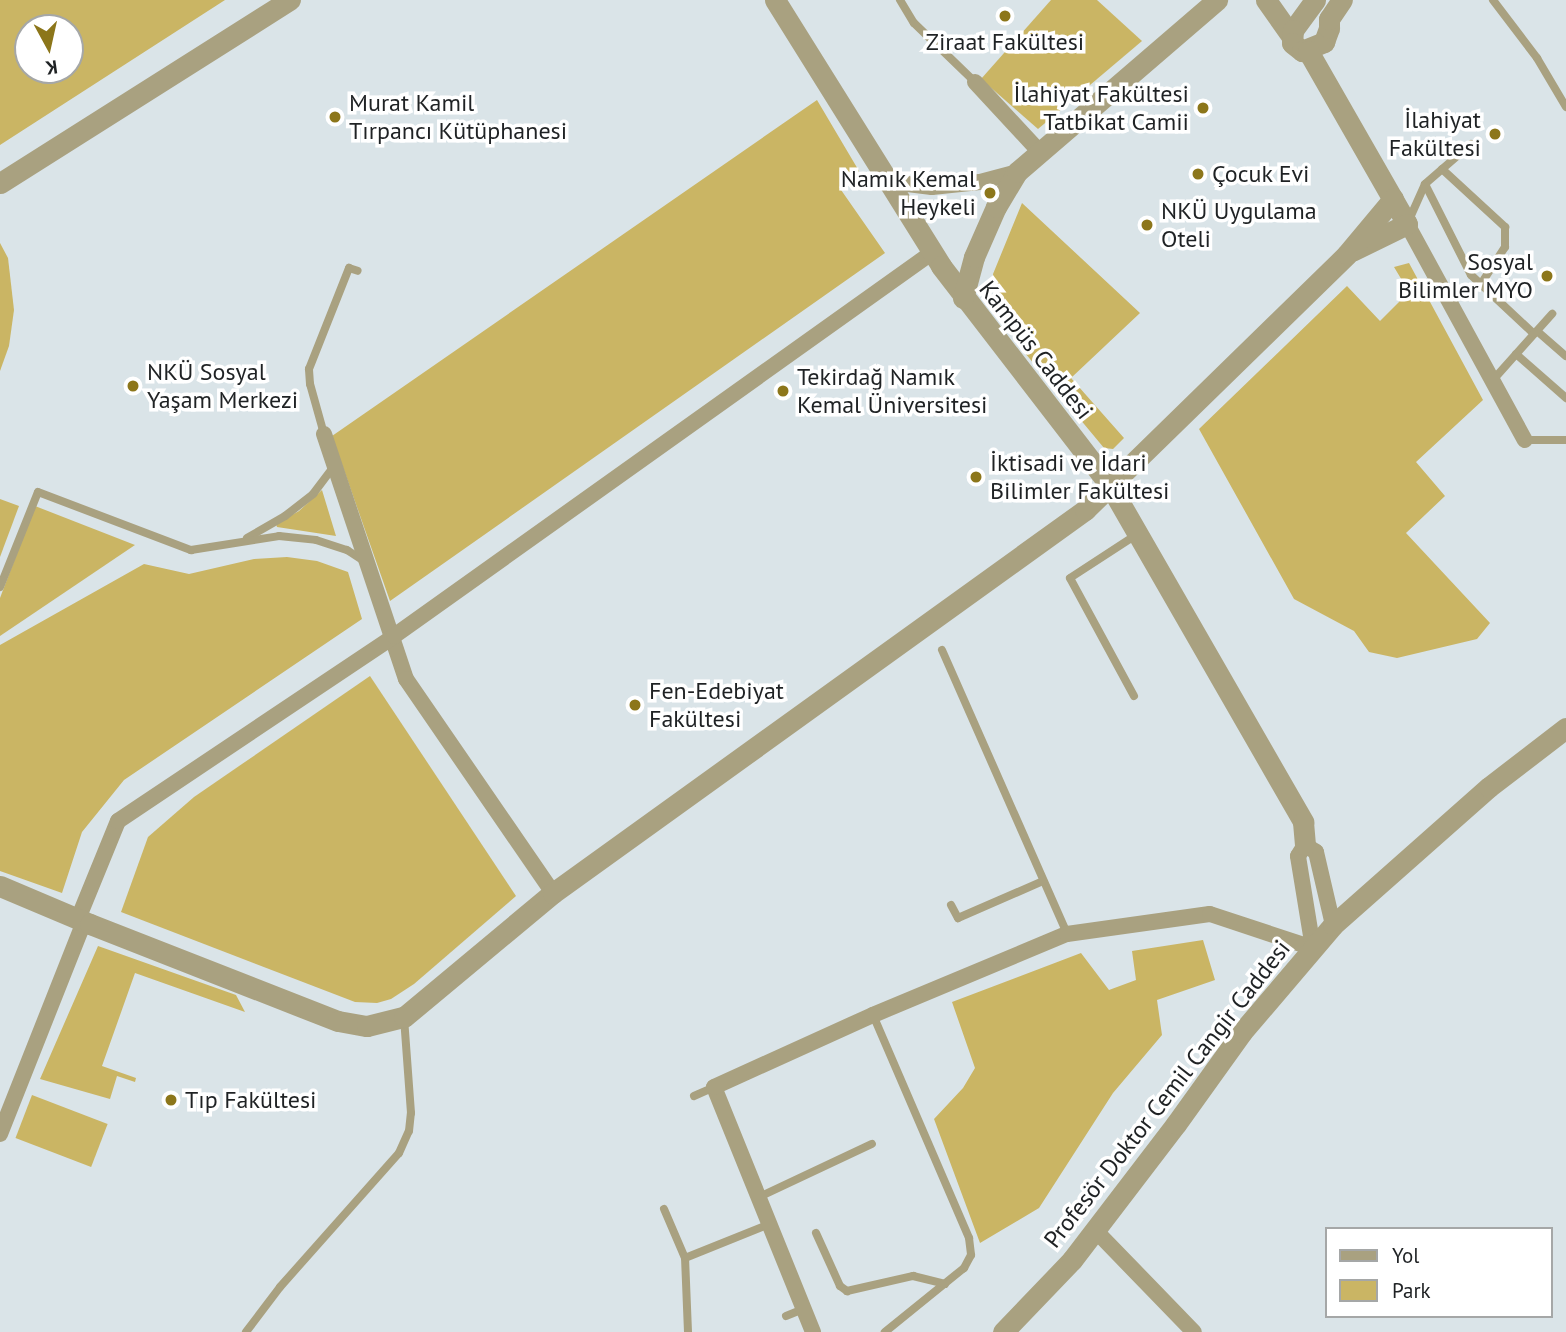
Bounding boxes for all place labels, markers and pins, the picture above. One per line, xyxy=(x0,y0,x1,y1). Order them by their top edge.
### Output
marker: Ziraat Fakültesi xyxy=(997,8,1013,24)
place label: Ziraat Fakültesi xyxy=(926,28,1084,56)
place label: İlahiyat Fakültesi Tatbikat Camii xyxy=(1014,80,1189,136)
place label: Murat Kamil Tırpancı Kütüphanesi xyxy=(349,89,567,145)
marker: İlahiyat Fakültesi Tatbikat Camii xyxy=(1195,100,1211,116)
place label: İlahiyat Fakültesi xyxy=(1389,106,1481,162)
marker: Murat Kamil Tırpancı Kütüphanesi xyxy=(327,109,343,125)
marker: İlahiyat Fakültesi xyxy=(1487,126,1503,142)
place label: Çocuk Evi xyxy=(1212,160,1310,188)
place label: Namık Kemal Heykeli xyxy=(840,165,976,221)
marker: Çocuk Evi xyxy=(1190,166,1206,182)
marker: Namık Kemal Heykeli xyxy=(982,185,998,201)
place label: NKÜ Uygulama Oteli xyxy=(1161,197,1317,253)
marker: NKÜ Uygulama Oteli xyxy=(1139,217,1155,233)
place label: Sosyal Bilimler MYO xyxy=(1398,248,1533,304)
marker: Sosyal Bilimler MYO xyxy=(1539,268,1555,284)
place label: NKÜ Sosyal Yaşam Merkezi xyxy=(147,358,298,414)
place label: Tekirdağ Namık Kemal Üniversitesi xyxy=(797,363,987,419)
marker: NKÜ Sosyal Yaşam Merkezi xyxy=(125,378,141,394)
marker: Tekirdağ Namık Kemal Üniversitesi xyxy=(775,383,791,399)
place label: İktisadi ve İdari Bilimler Fakültesi xyxy=(990,449,1169,505)
marker: İktisadi ve İdari Bilimler Fakültesi xyxy=(968,469,984,485)
place label: Fen-Edebiyat Fakültesi xyxy=(649,677,784,733)
marker: Fen-Edebiyat Fakültesi xyxy=(627,697,643,713)
place label: Tıp Fakültesi xyxy=(185,1086,316,1114)
marker: Tıp Fakültesi xyxy=(163,1092,179,1108)

